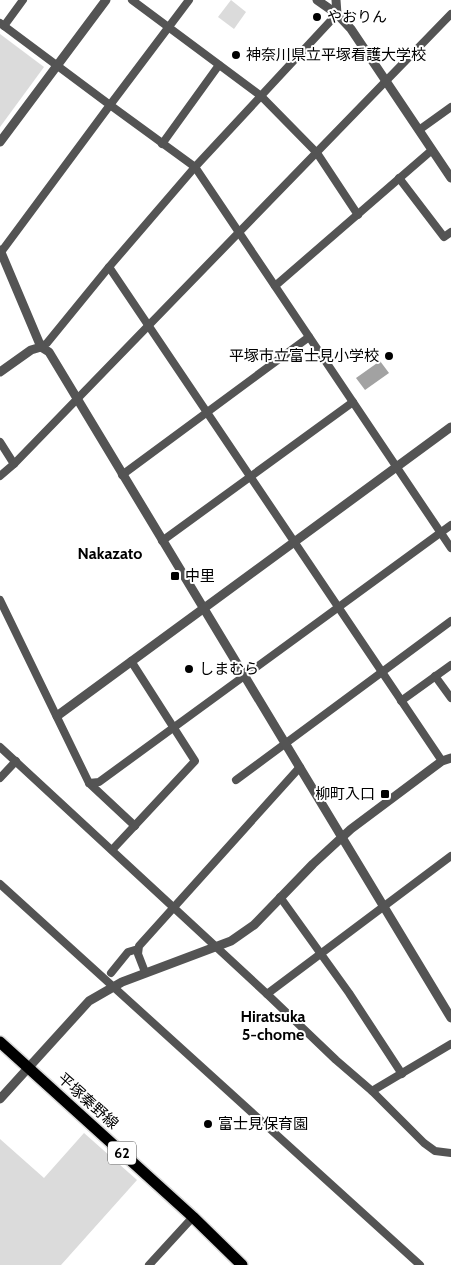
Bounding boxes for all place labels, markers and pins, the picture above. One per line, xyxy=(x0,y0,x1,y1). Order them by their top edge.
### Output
place label: やおりん xyxy=(327,8,387,26)
marker: やおりん xyxy=(311,11,323,23)
place label: 神奈川県立平塚看護大学校 xyxy=(246,46,426,64)
marker: 神奈川県立平塚看護大学校 xyxy=(230,49,242,61)
place label: 平塚市立富士見小学校 xyxy=(229,347,379,365)
marker: 平塚市立富士見小学校 xyxy=(383,350,395,362)
place label: 中里 xyxy=(185,567,215,585)
marker: 中里 xyxy=(169,570,181,582)
place label: しまむら xyxy=(199,660,259,678)
marker: しまむら xyxy=(183,663,195,675)
place label: 柳町入口 xyxy=(315,785,375,803)
marker: 柳町入口 xyxy=(379,788,391,800)
place label: 富士見保育園 xyxy=(218,1115,308,1133)
marker: 富士見保育園 xyxy=(202,1118,214,1130)

